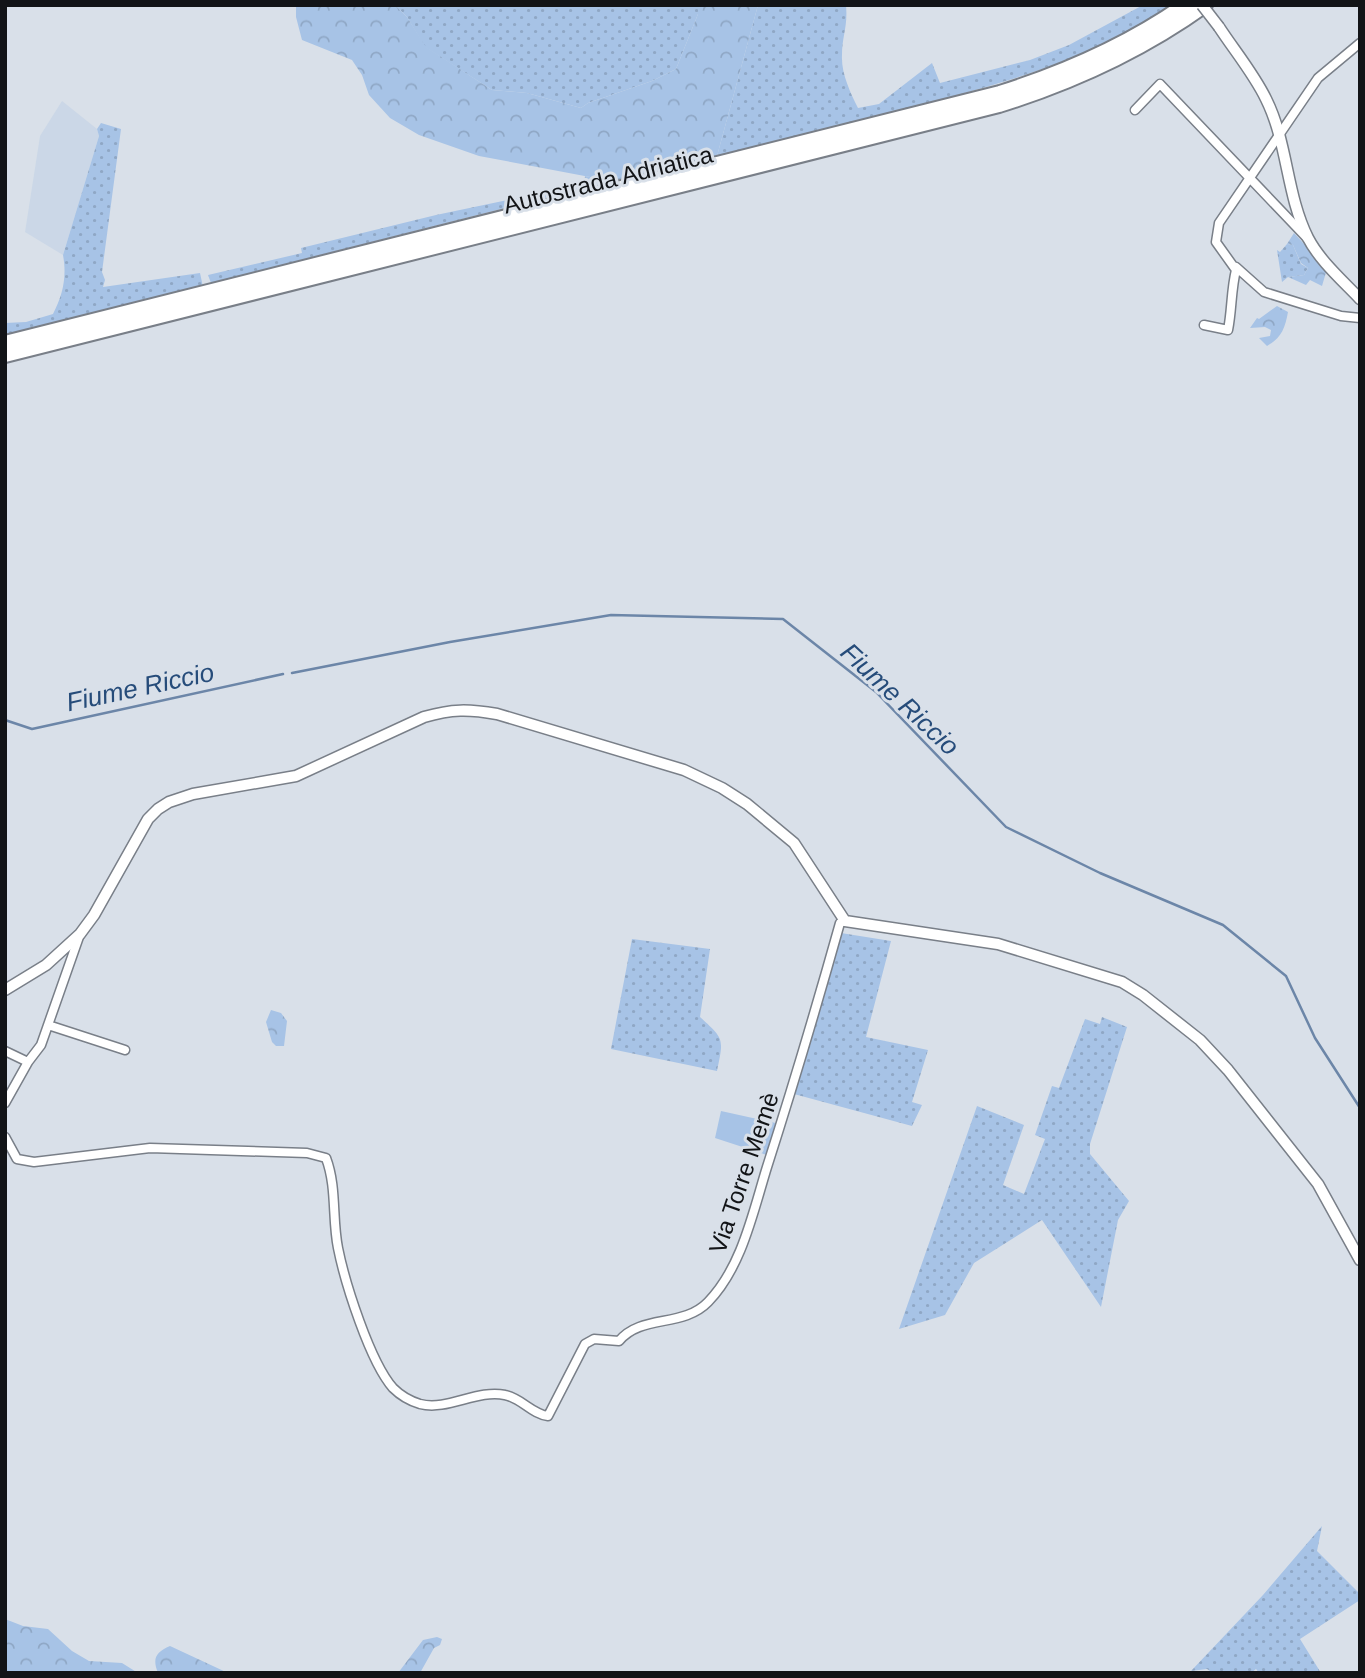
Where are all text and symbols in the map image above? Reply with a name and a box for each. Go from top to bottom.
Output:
street label: Autostrada Adriatica [500,140,716,219]
water label: Fiume Riccio [835,637,965,761]
water label: Fiume Riccio [63,657,217,717]
street label: Via Torre Memè [703,1089,784,1257]

